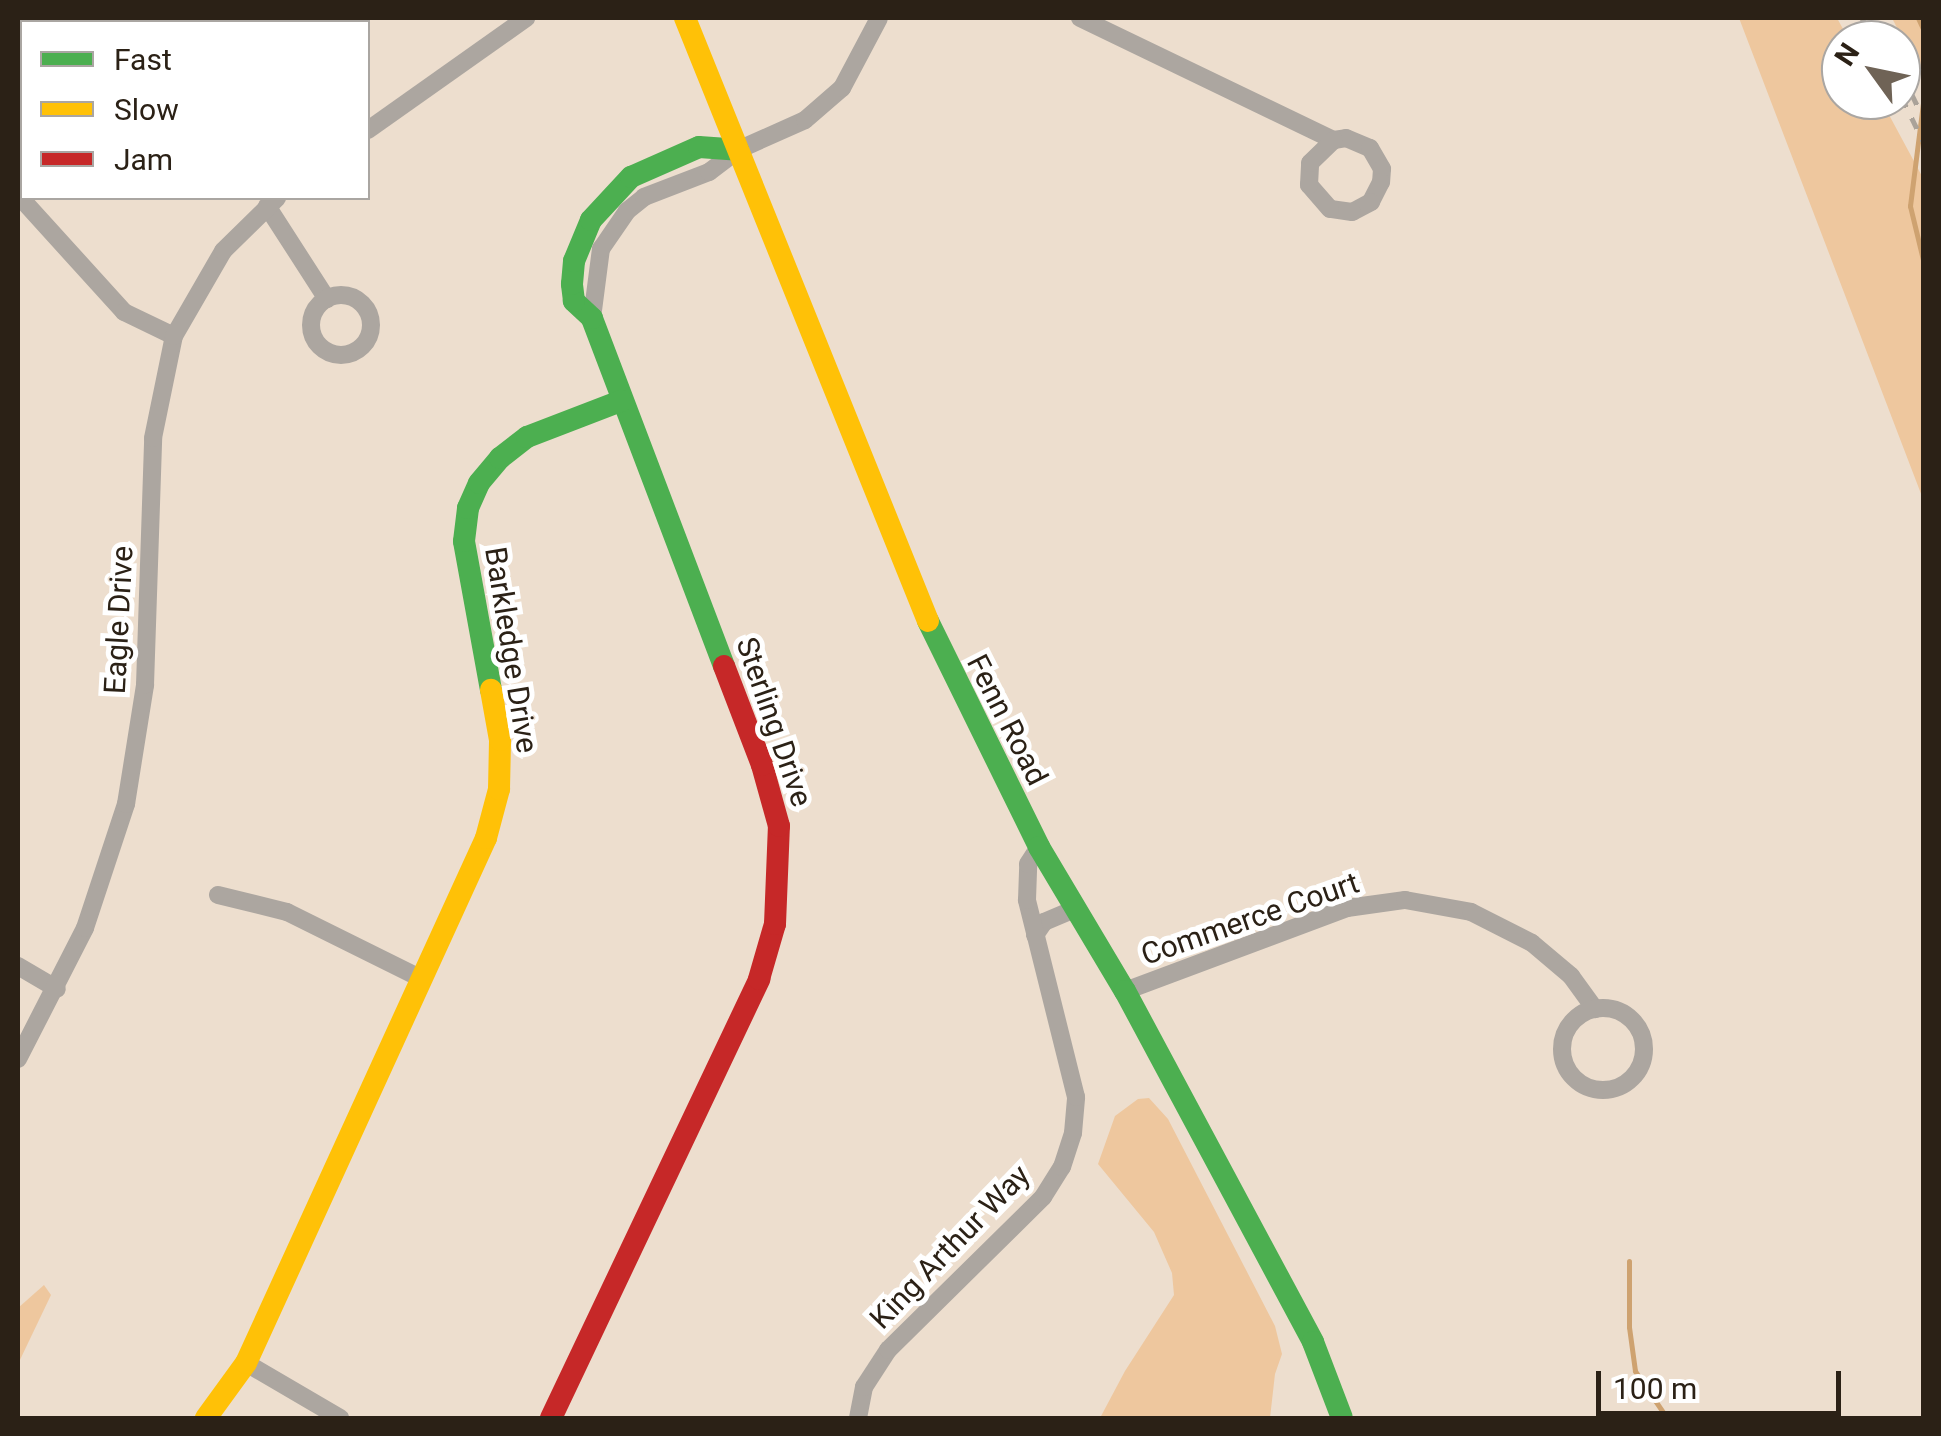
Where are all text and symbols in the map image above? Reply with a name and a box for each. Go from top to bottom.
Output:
legend [20,20,370,200]
north arrow [1821,20,1921,120]
text: N [1828,37,1866,72]
text: Fast [114,42,172,77]
text: Slow [114,92,179,127]
text: Jam [114,142,173,177]
street label: Barkledge Drive [477,544,545,756]
street label: Eagle Drive [97,545,141,695]
street label: Sterling Drive [728,633,820,811]
street label: Fenn Road [959,649,1055,791]
street label: Commerce Court [1136,865,1364,973]
street label: King Arthur Way [863,1157,1037,1337]
scale bar [1601,1351,1846,1413]
text: 100 m [1613,1371,1697,1406]

